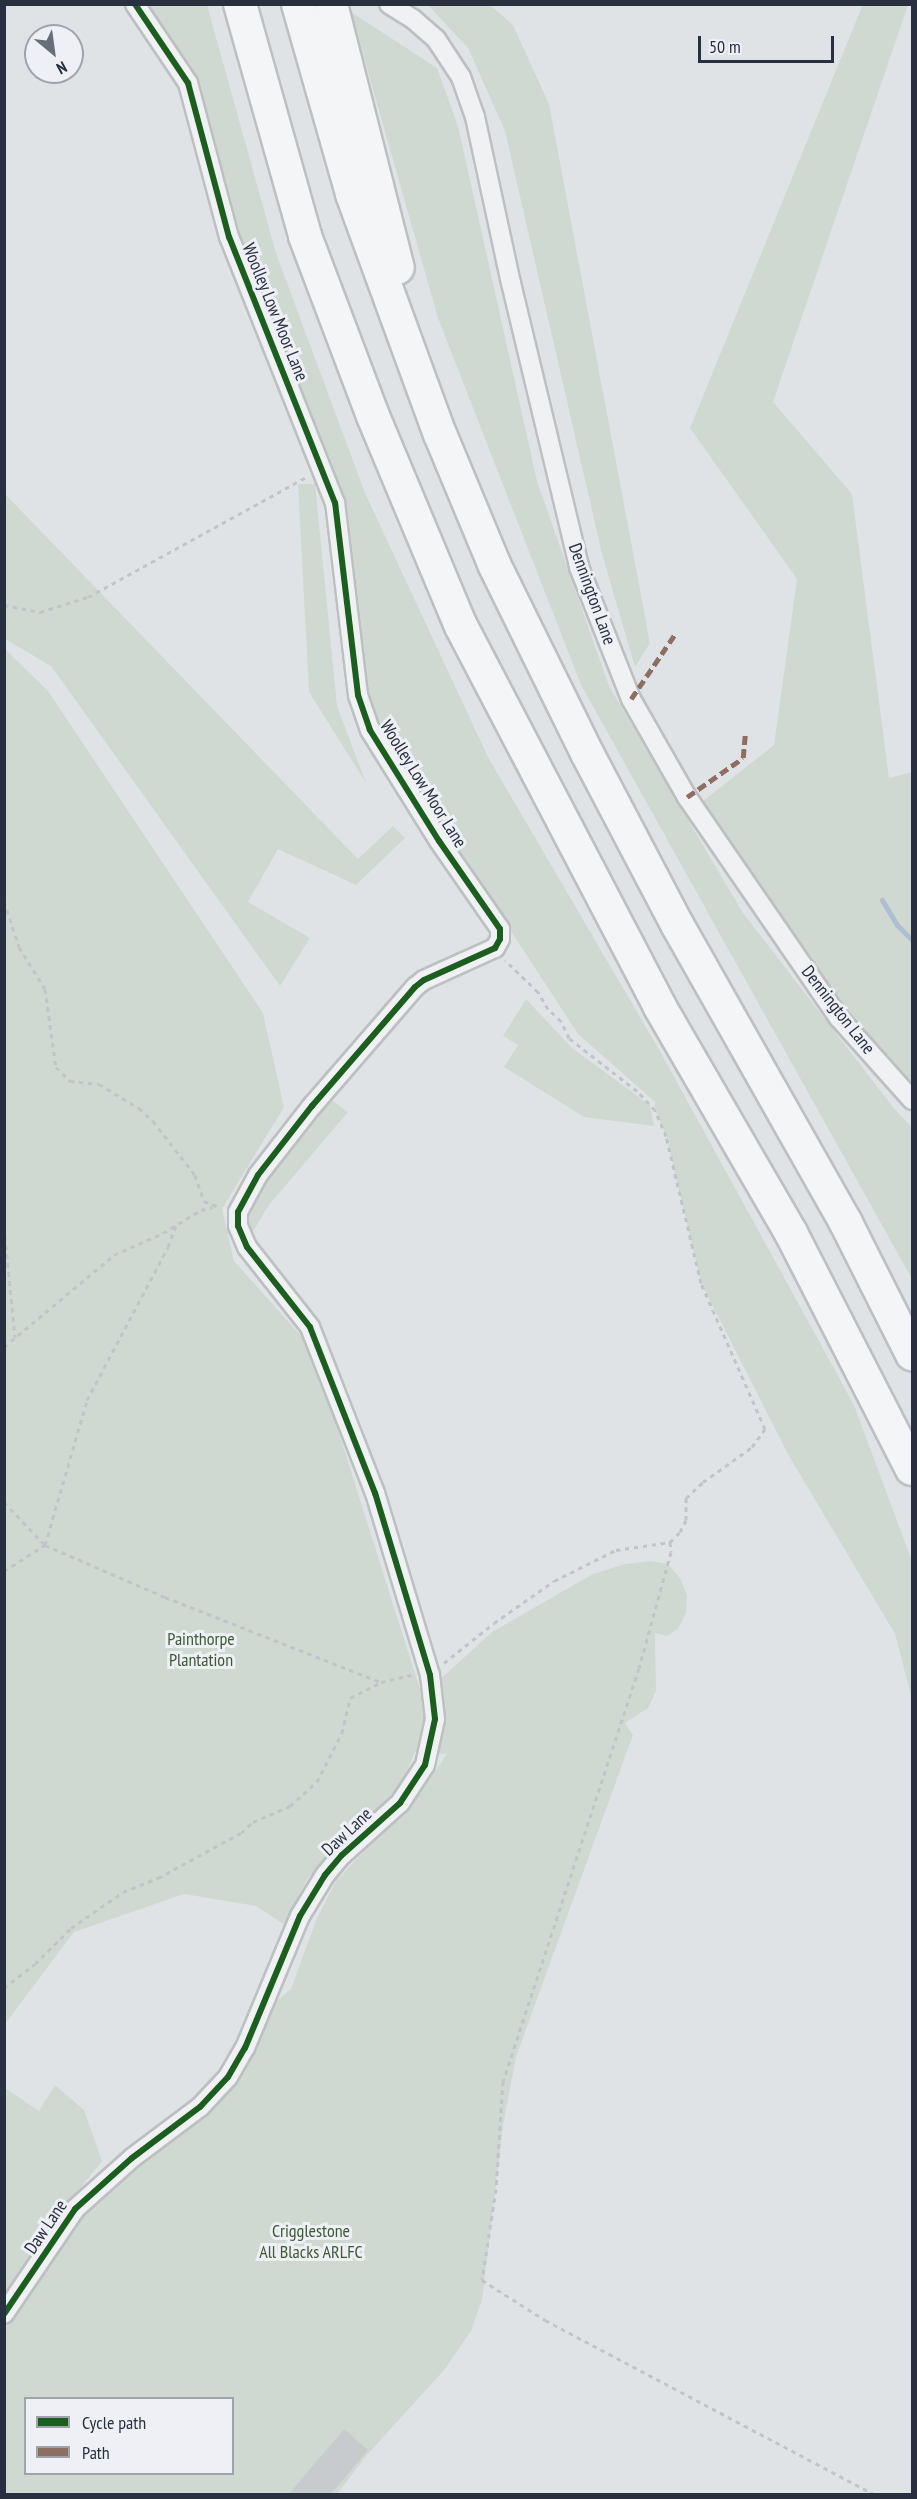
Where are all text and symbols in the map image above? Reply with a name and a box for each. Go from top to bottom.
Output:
north arrow [24,24,84,84]
scale bar [701,24,838,62]
text: 50 m [709,35,741,58]
text: N [53,57,70,79]
street label: Woolley Low Moor Lane [237,240,313,384]
street label: Dennington Lane [564,540,620,648]
street label: Woolley Low Moor Lane [375,716,471,852]
street label: Dennington Lane [797,961,879,1059]
park label: Painthorpe Plantation [167,1629,235,1672]
street label: Daw Lane [317,1803,377,1861]
street label: Daw Lane [20,2196,72,2258]
park label: Crigglestone All Blacks ARLFC [259,2221,363,2264]
legend [24,2397,234,2475]
text: Cycle path [82,2411,146,2434]
text: Path [82,2441,110,2464]

